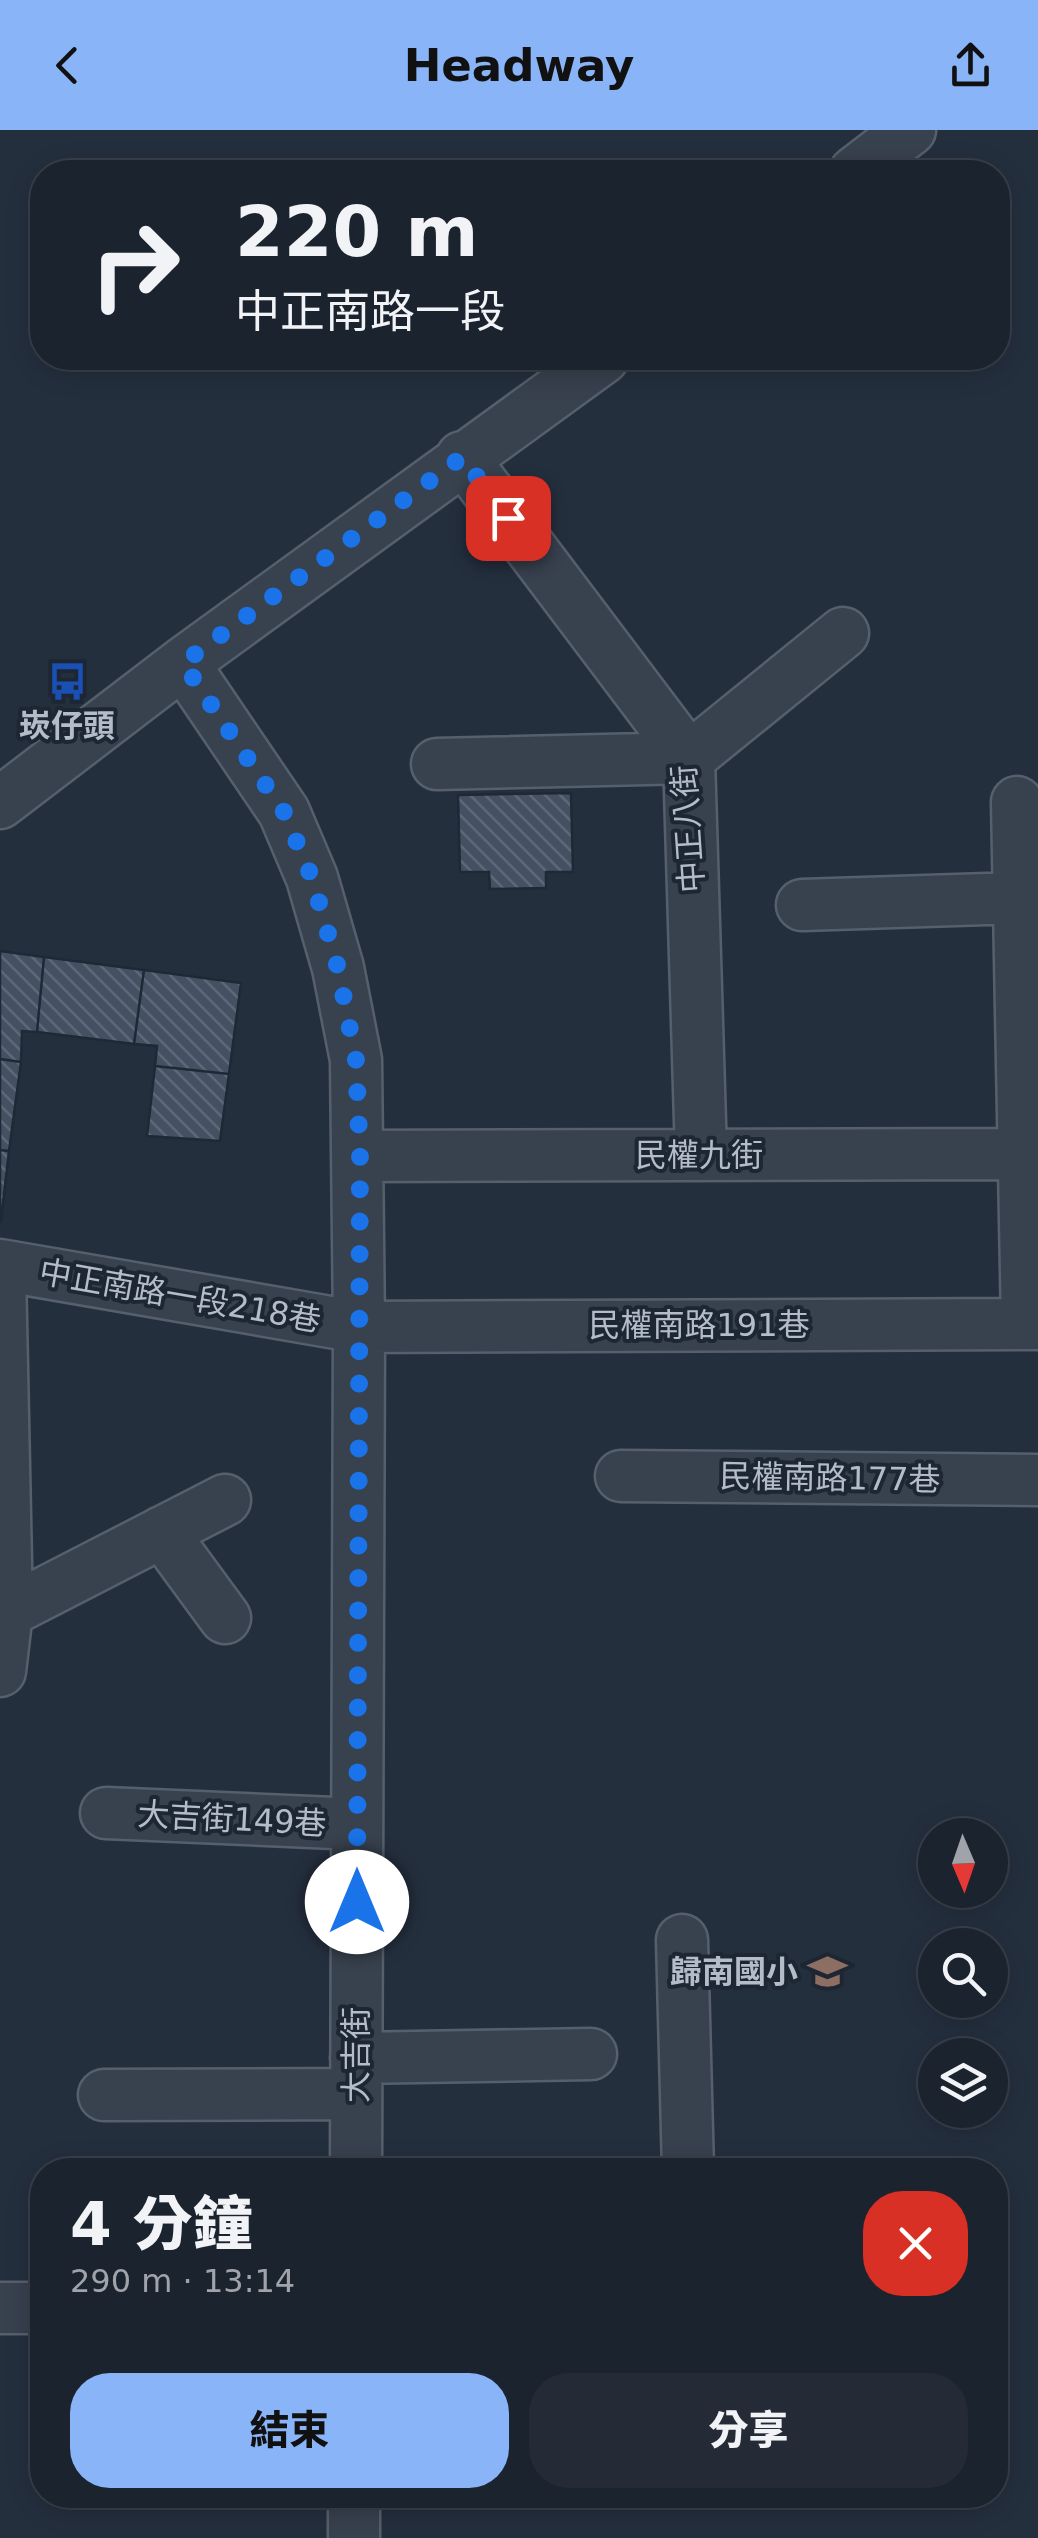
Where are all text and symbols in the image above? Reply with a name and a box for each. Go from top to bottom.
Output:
icon: back [40,38,95,93]
icon: share [943,38,998,93]
text: Headway [404,39,634,92]
text: 220 m [235,191,478,273]
icon: right [70,200,200,330]
text: 中正南路一段 [235,285,505,338]
pin [466,476,551,561]
icon: arrive [481,491,536,546]
bus stop icon: 崁仔頭 [46,660,88,702]
place label: 崁仔頭 [19,707,115,745]
street label: 中正八街 [665,764,711,894]
street label: 民權九街 [635,1136,763,1174]
street label: 中正南路一段218巷 [36,1253,324,1339]
street label: 民權南路191巷 [588,1306,810,1344]
street label: 民權南路177巷 [719,1457,941,1499]
street label: 大吉街149巷 [137,1795,327,1843]
north arrow [918,1818,1008,1908]
map controls [918,1818,1008,2128]
position arrow [305,1850,409,1954]
button: search [918,1928,1008,2018]
school or university icon: 歸南國小 [807,1951,849,1993]
place label: 歸南國小 [670,1953,798,1991]
street label: 大吉街 [337,2007,375,2103]
button: layers [918,2038,1008,2128]
text: 4 分鐘 [70,2189,253,2259]
button: close [863,2191,968,2296]
text: 290 m · 13:14 [70,2262,295,2300]
button: 結束 [70,2373,509,2488]
button: 分享 [529,2373,968,2488]

